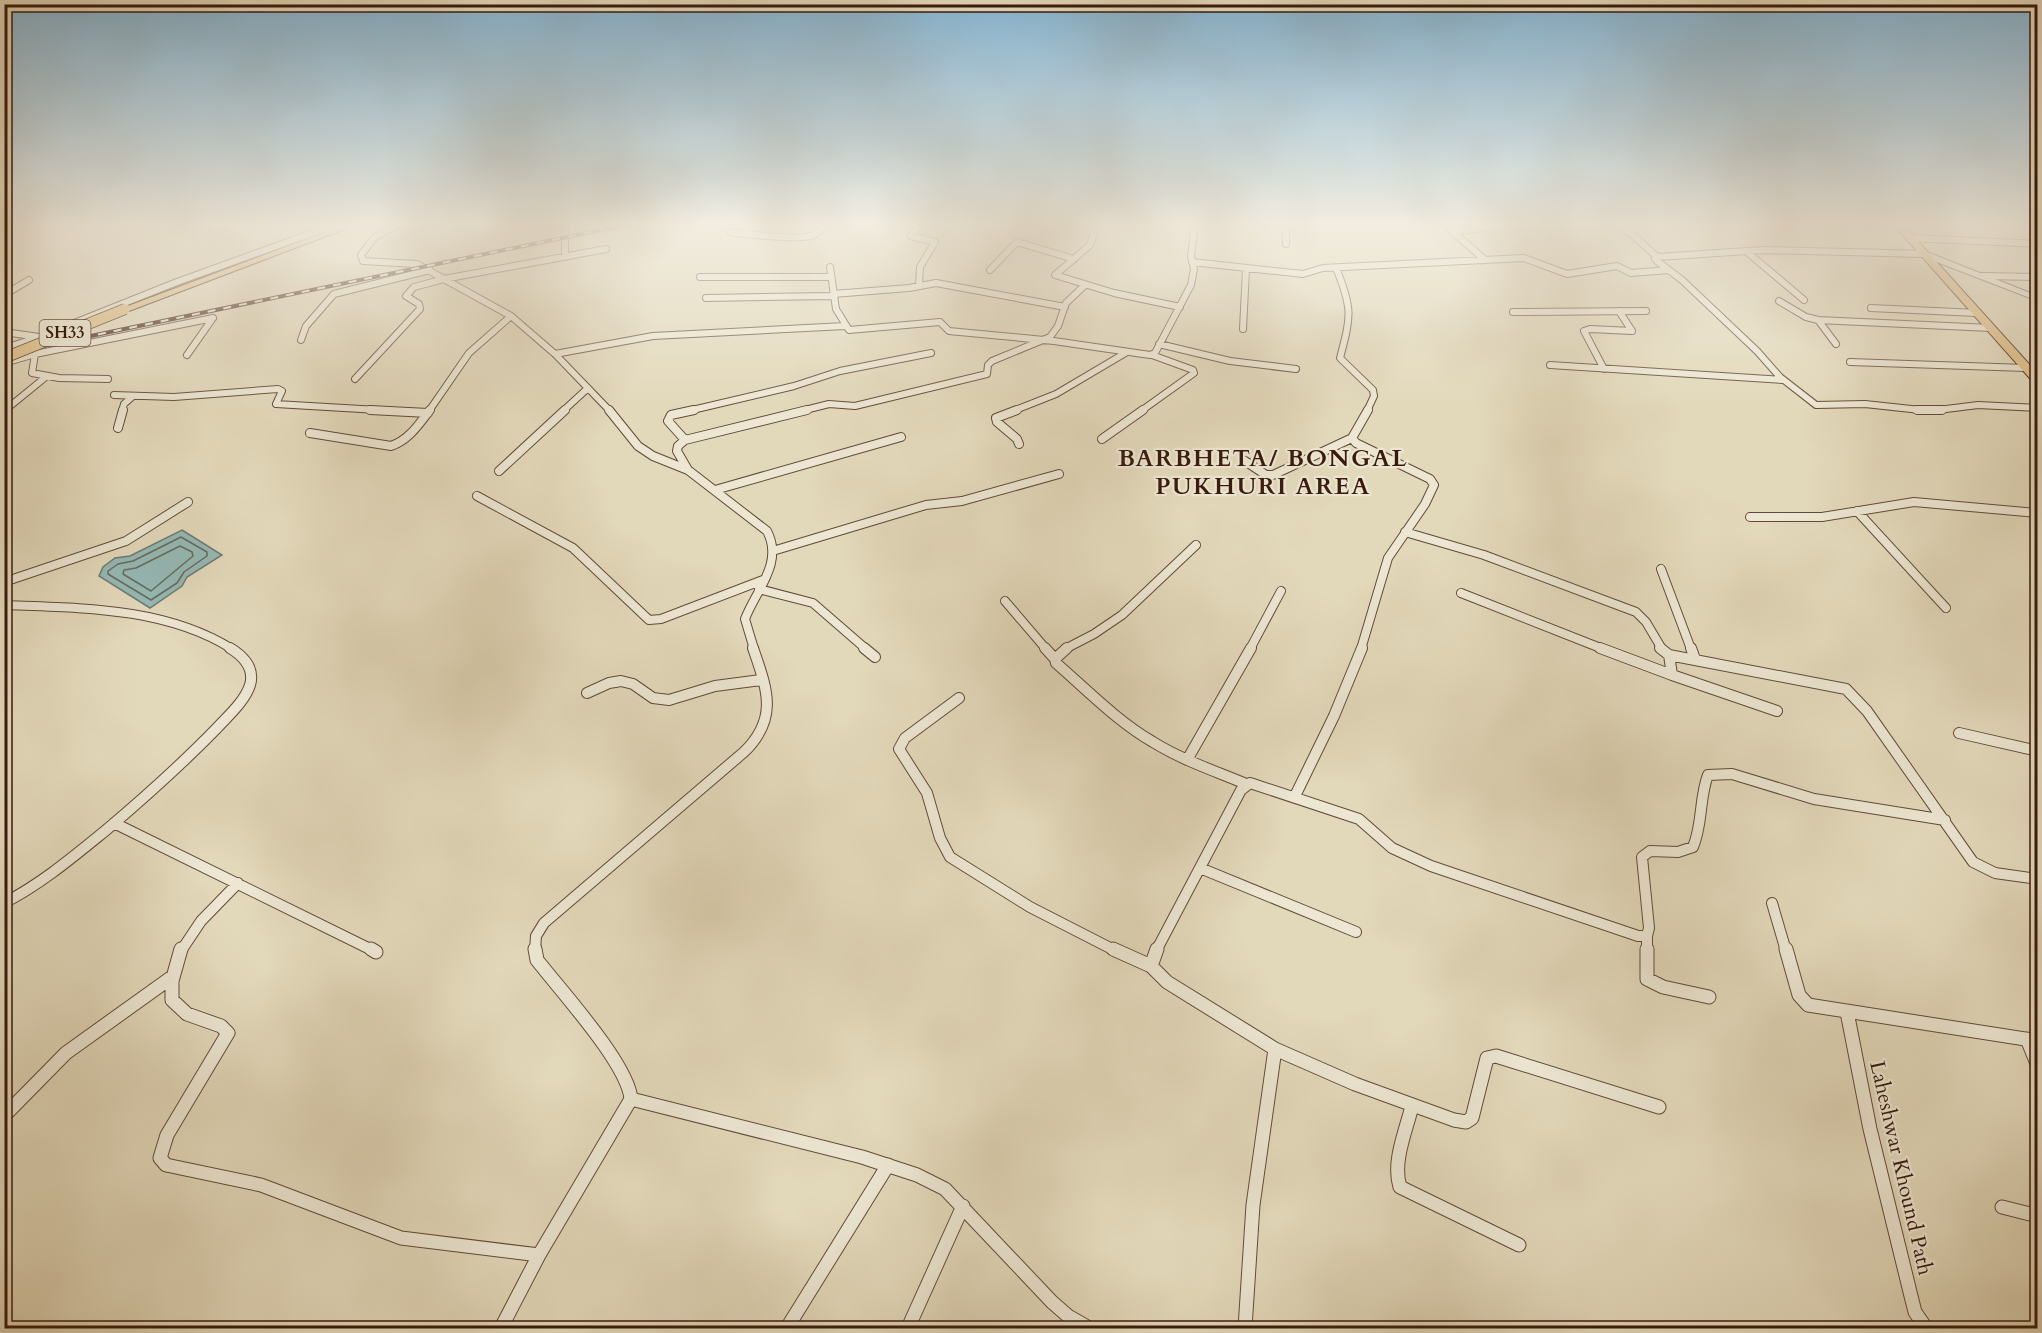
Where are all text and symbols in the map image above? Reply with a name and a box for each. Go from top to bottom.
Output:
road number: SH33 [40,320,90,346]
district label: BARBHETA/ BONGAL PUKHURI AREA [1118,442,1408,503]
street label: Laheshwar Khound Path [1862,1058,1940,1278]

